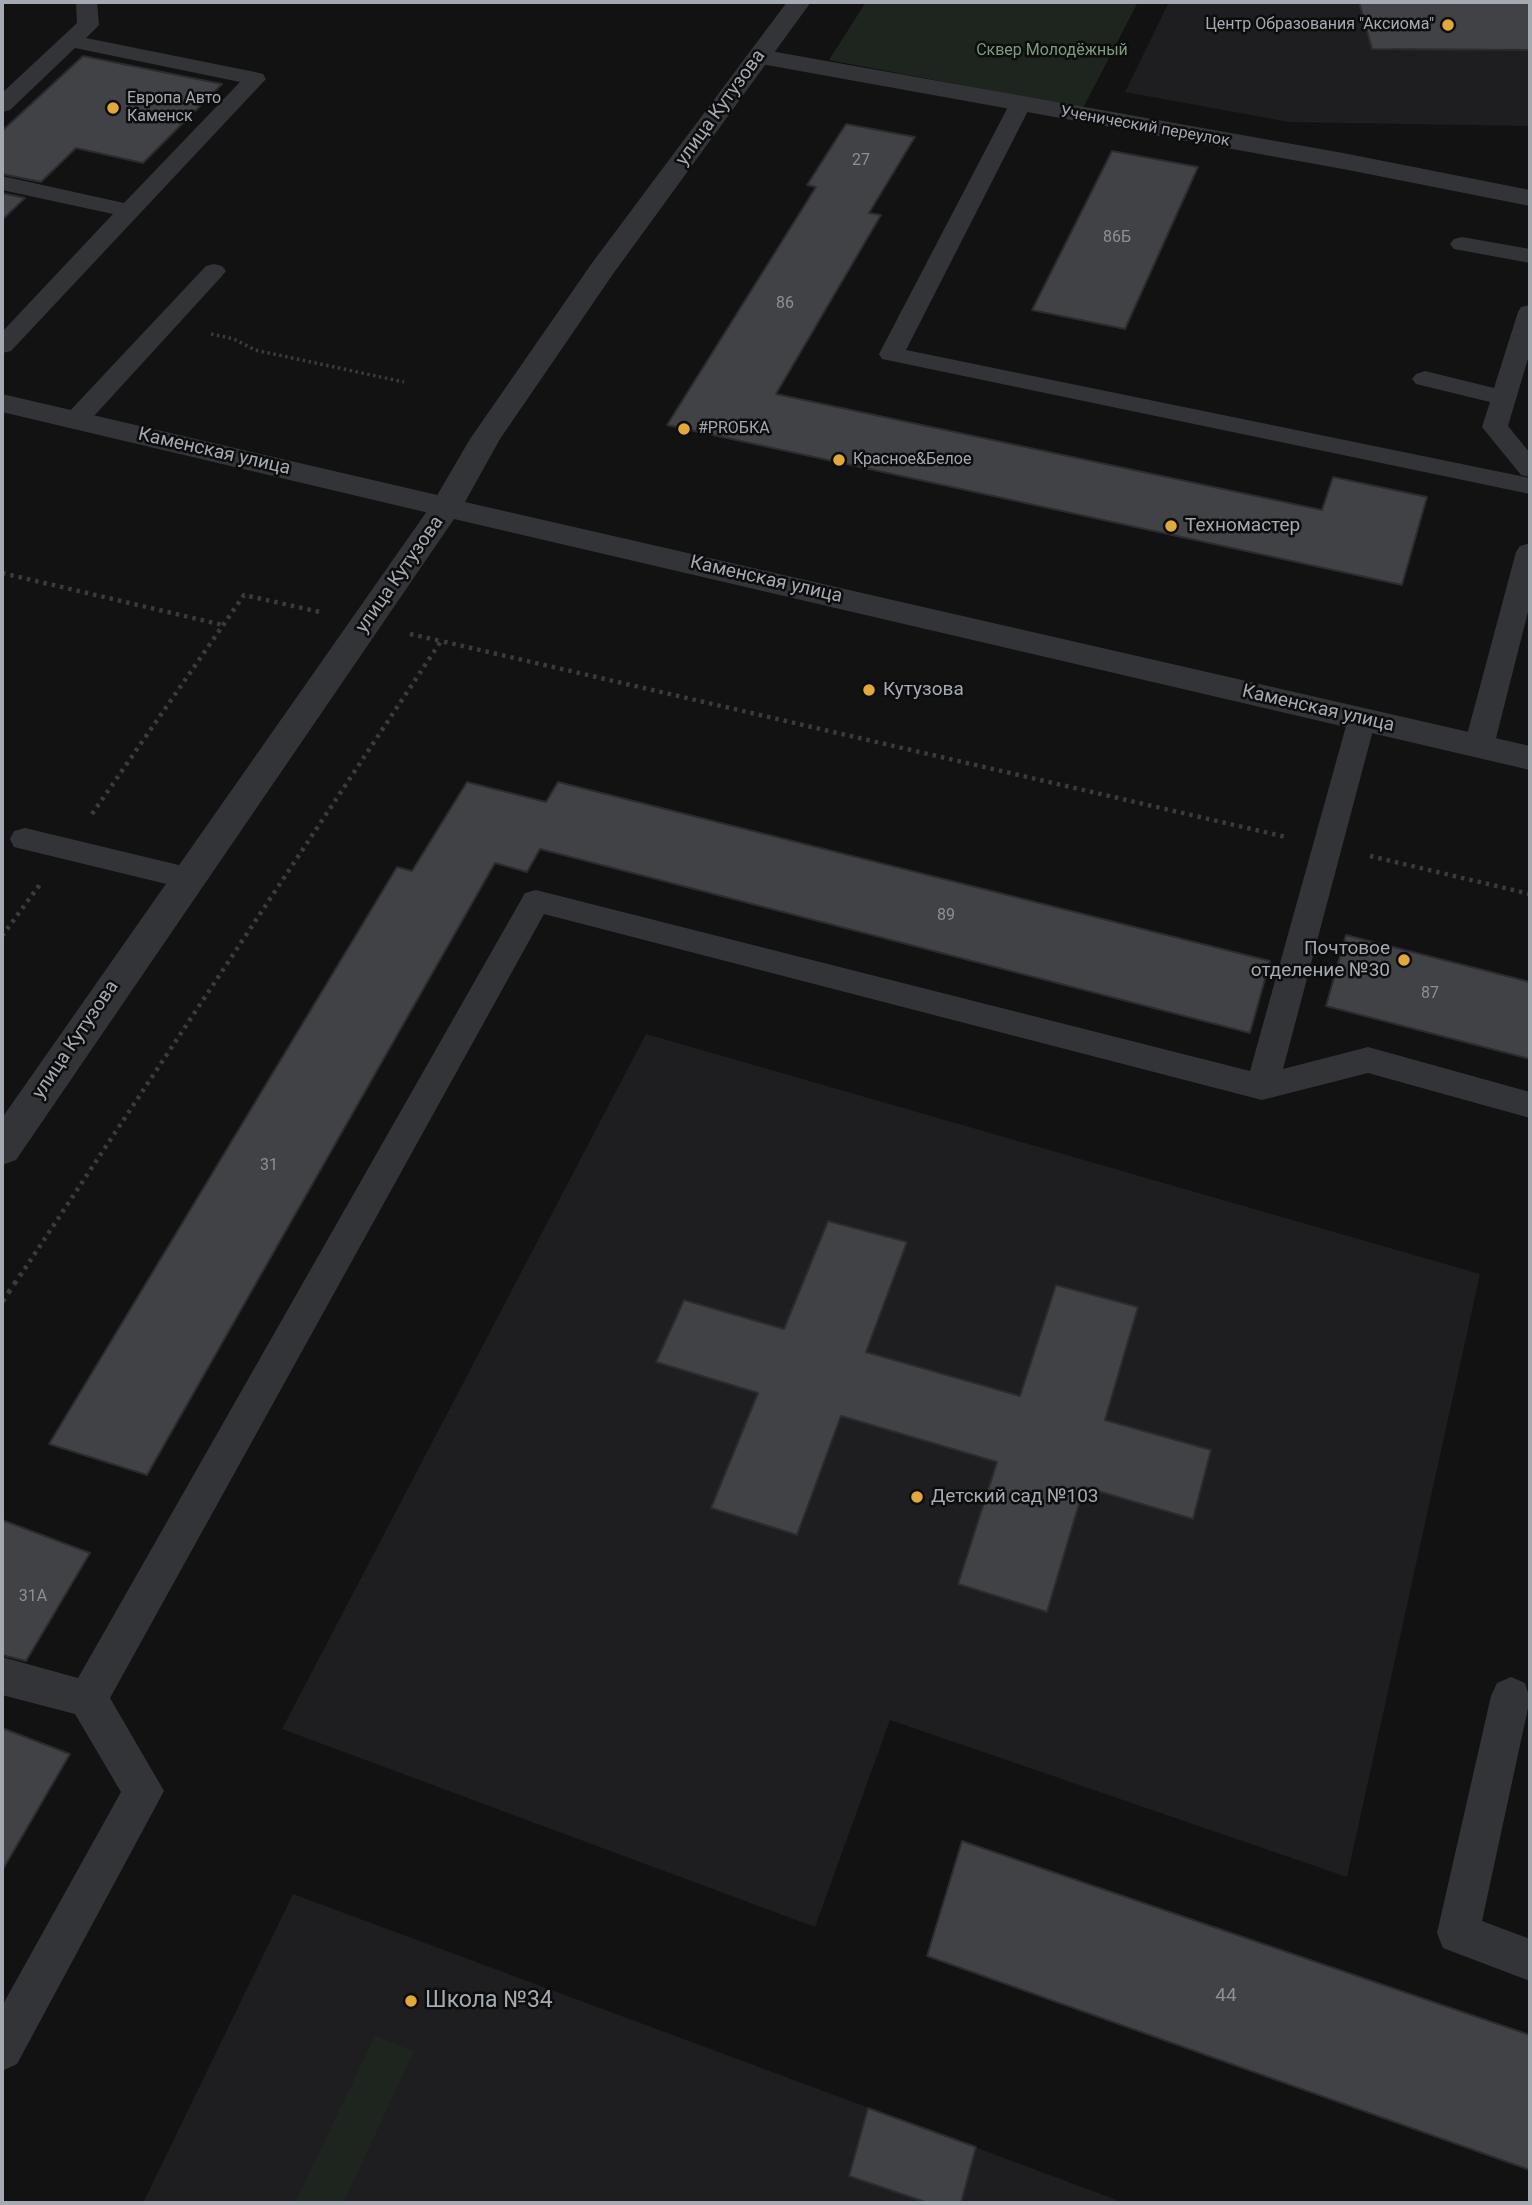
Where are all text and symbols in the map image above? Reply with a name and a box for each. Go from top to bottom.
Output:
place label: Центр Образования "Аксиома" [1205,15,1434,35]
marker: Центр Образования "Аксиома" [1440,17,1456,33]
park label: Сквер Молодёжный [976,41,1128,61]
street label: улица Кутузова [671,46,771,170]
place label: Европа Авто Каменск [127,89,221,127]
marker: Европа Авто Каменск [105,100,121,116]
street label: Ученический переулок [1059,103,1231,151]
house number: 27 [852,151,870,171]
house number: 86Б [1103,228,1131,248]
house number: 86 [776,294,794,314]
place label: #PROБКА [698,419,770,439]
marker: #PROБКА [676,421,692,437]
street label: Каменская улица [136,423,292,481]
place label: Красное&Белое [853,450,971,470]
marker: Красное&Белое [831,452,847,468]
street label: улица Кутузова [351,512,449,638]
place label: Техномастер [1185,515,1300,537]
marker: Техномастер [1163,518,1179,534]
street label: Каменская улица [688,551,844,609]
place label: Кутузова [883,679,964,701]
street label: Каменская улица [1240,680,1396,738]
marker: Кутузова [861,682,877,698]
house number: 89 [937,906,955,926]
place label: Почтовое отделение №30 [1251,938,1390,982]
marker: Почтовое отделение №30 [1396,952,1412,968]
street label: улица Кутузова [28,977,124,1103]
house number: 87 [1421,984,1439,1004]
house number: 31 [260,1156,278,1176]
place label: Детский сад №103 [931,1486,1099,1508]
marker: Детский сад №103 [909,1489,925,1505]
house number: 31А [19,1587,47,1607]
house number: 44 [1215,1985,1237,2007]
place label: Школа №34 [425,1987,553,2015]
marker: Школа №34 [403,1993,419,2009]

